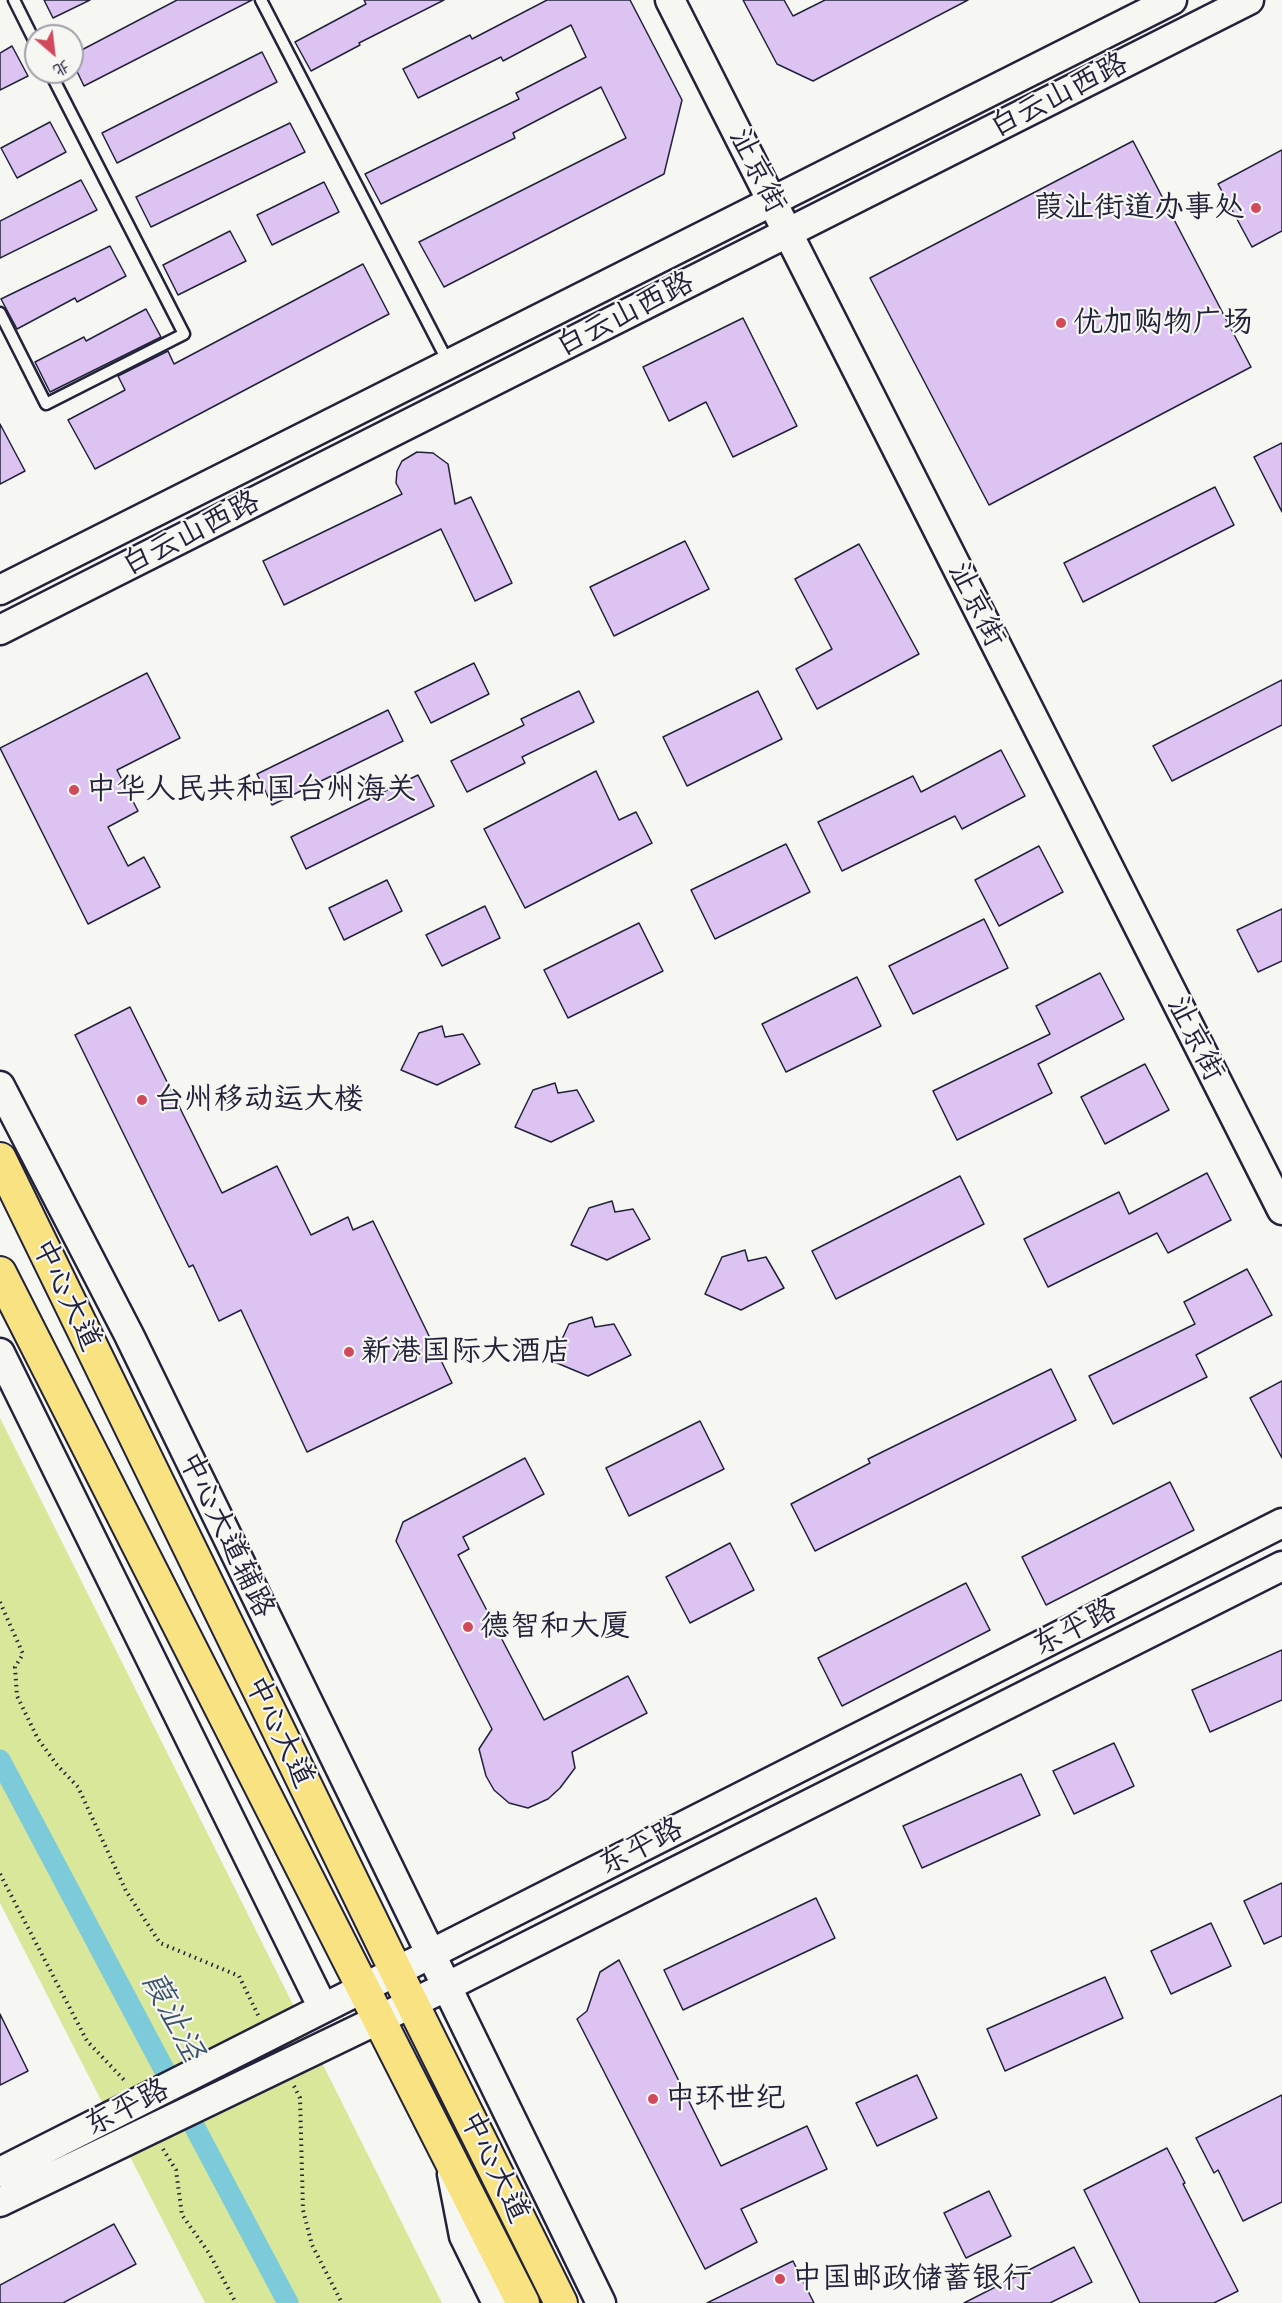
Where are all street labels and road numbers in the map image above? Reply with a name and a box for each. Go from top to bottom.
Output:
street label: 白云山西路 [984,46,1134,146]
street label: 沚京街 [721,123,793,219]
street label: 白云山西路 [550,265,700,365]
street label: 白云山西路 [116,484,266,584]
street label: 沚京街 [940,557,1012,653]
street label: 沚京街 [1159,991,1231,1087]
street label: 中心大道 [24,1233,108,1357]
street label: 中心大道辅路 [170,1446,282,1624]
street label: 东平路 [1027,1592,1123,1664]
street label: 中心大道 [237,1670,321,1794]
street label: 东平路 [593,1811,689,1883]
street label: 东平路 [79,2072,175,2144]
street label: 中心大道 [452,2105,536,2229]

